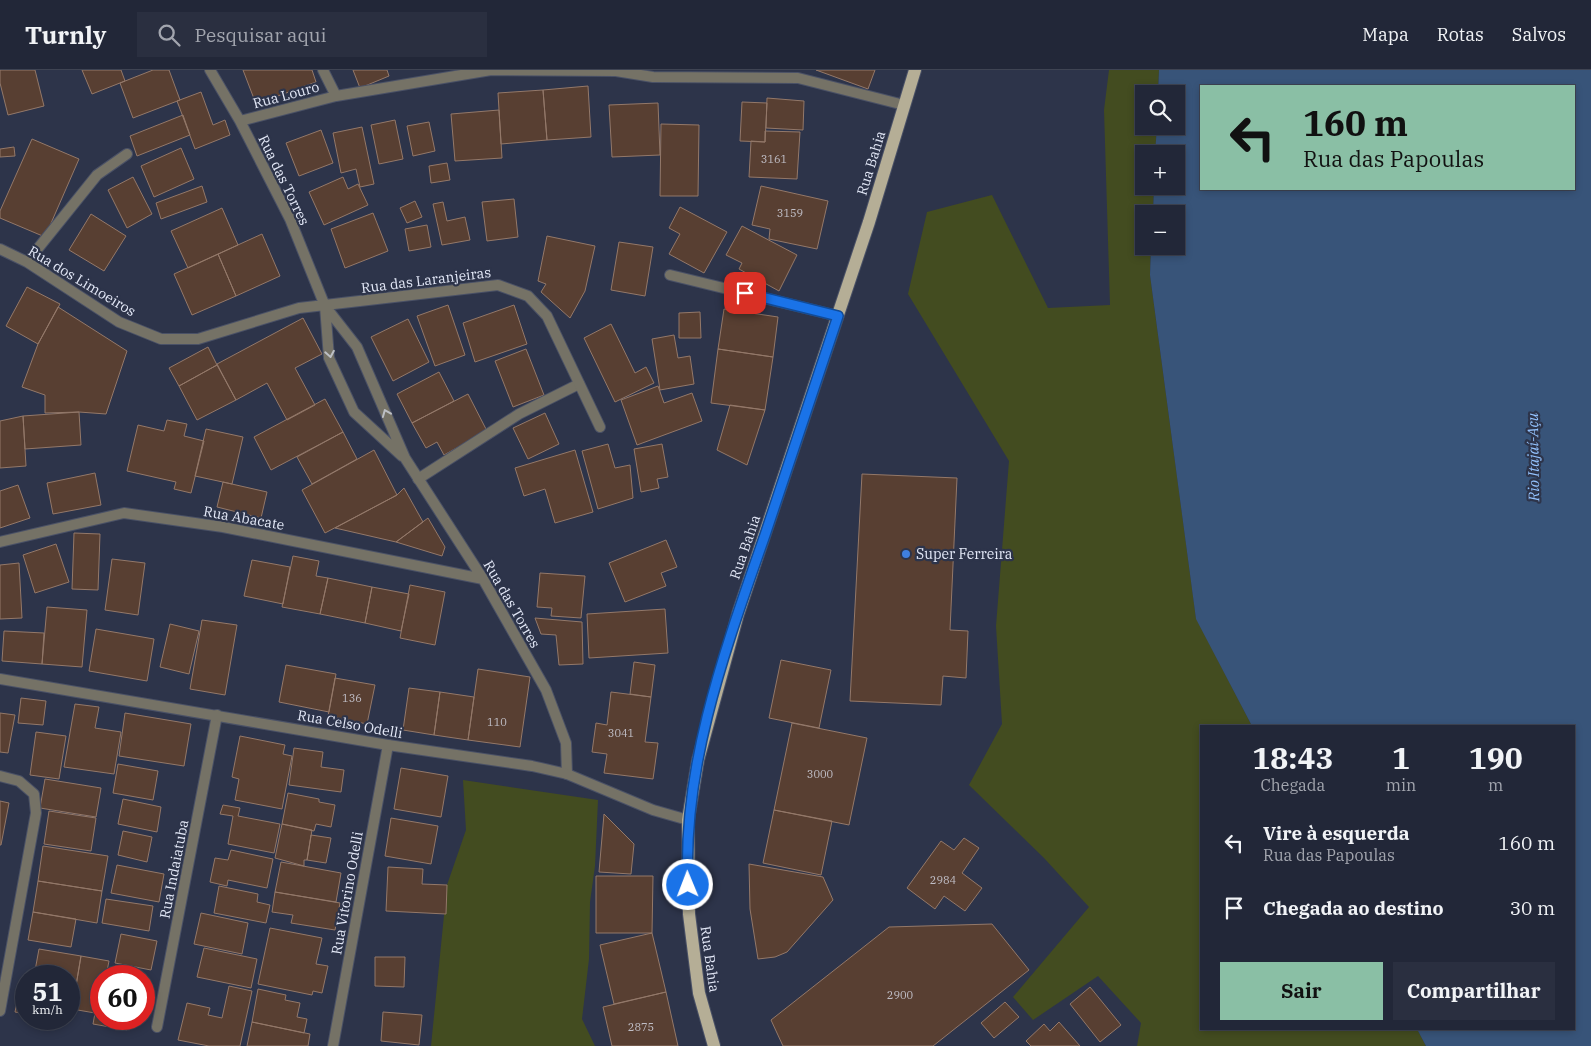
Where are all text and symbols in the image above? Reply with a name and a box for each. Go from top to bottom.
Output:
search box [137,12,487,57]
text: Turnly [25,19,107,51]
icon: search [155,21,183,49]
text: Pesquisar aqui [195,23,327,47]
text: Mapa [1362,23,1409,46]
text: Rotas [1437,23,1484,46]
text: Salvos [1512,23,1566,46]
street label: Rua Louro [251,77,321,112]
map controls [1135,85,1185,255]
button: search [1135,85,1185,135]
text: 160 m [1303,100,1408,146]
icon: left [1220,105,1285,170]
street label: Rua Bahia [853,128,889,198]
street label: Rua das Torres [254,132,314,228]
text: Rua das Papoulas [1303,144,1484,173]
button: + [1135,145,1185,195]
house number: 3161 [761,152,787,166]
button: − [1135,205,1185,255]
house number: 3159 [777,206,803,220]
street label: Rua dos Limoeiros [25,242,139,320]
street label: Rua das Laranjeiras [360,263,492,297]
pin [724,272,766,314]
icon: arrive [731,279,759,307]
one-way arrow [324,350,334,359]
one-way arrow [382,409,393,418]
water label: Rio Itajaí-Açu [1523,412,1543,502]
street label: Rua Abacate [202,502,286,534]
street label: Rua Bahia [726,512,764,581]
place label: Super Ferreira [916,545,1013,563]
marker: Super Ferreira [900,548,912,560]
street label: Rua das Torres [480,557,544,651]
house number: 136 [342,691,362,705]
street label: Rua Celso Odelli [296,706,404,742]
house number: 110 [487,715,507,729]
house number: 3041 [608,726,634,740]
text: 18:43 [1252,738,1333,777]
text: 1 [1392,738,1410,777]
text: 190 [1469,738,1523,777]
house number: 3000 [807,767,834,781]
text: Chegada [1260,775,1325,795]
text: min [1386,775,1416,795]
text: m [1488,775,1503,795]
street label: Rua Indaiatuba [156,818,192,920]
text: Vire à esquerda [1263,821,1410,845]
icon: left [1220,829,1248,857]
street label: Rua Vitorino Odelli [327,830,367,956]
text: 160 m [1498,831,1555,855]
text: Rua das Papoulas [1263,845,1395,865]
position arrow [661,858,713,910]
house number: 2984 [930,873,957,887]
icon: arrive [1220,894,1248,922]
text: Chegada ao destino [1263,896,1444,920]
text: 30 m [1510,896,1555,920]
street label: Rua Bahia [696,925,724,994]
button: Sair [1220,962,1383,1020]
button: Compartilhar [1393,962,1555,1020]
speed limit sign: 60 [90,965,155,1030]
text: 51 [32,975,63,1008]
house number: 2900 [887,988,914,1002]
text: km/h [32,1002,63,1017]
house number: 2875 [628,1020,654,1034]

